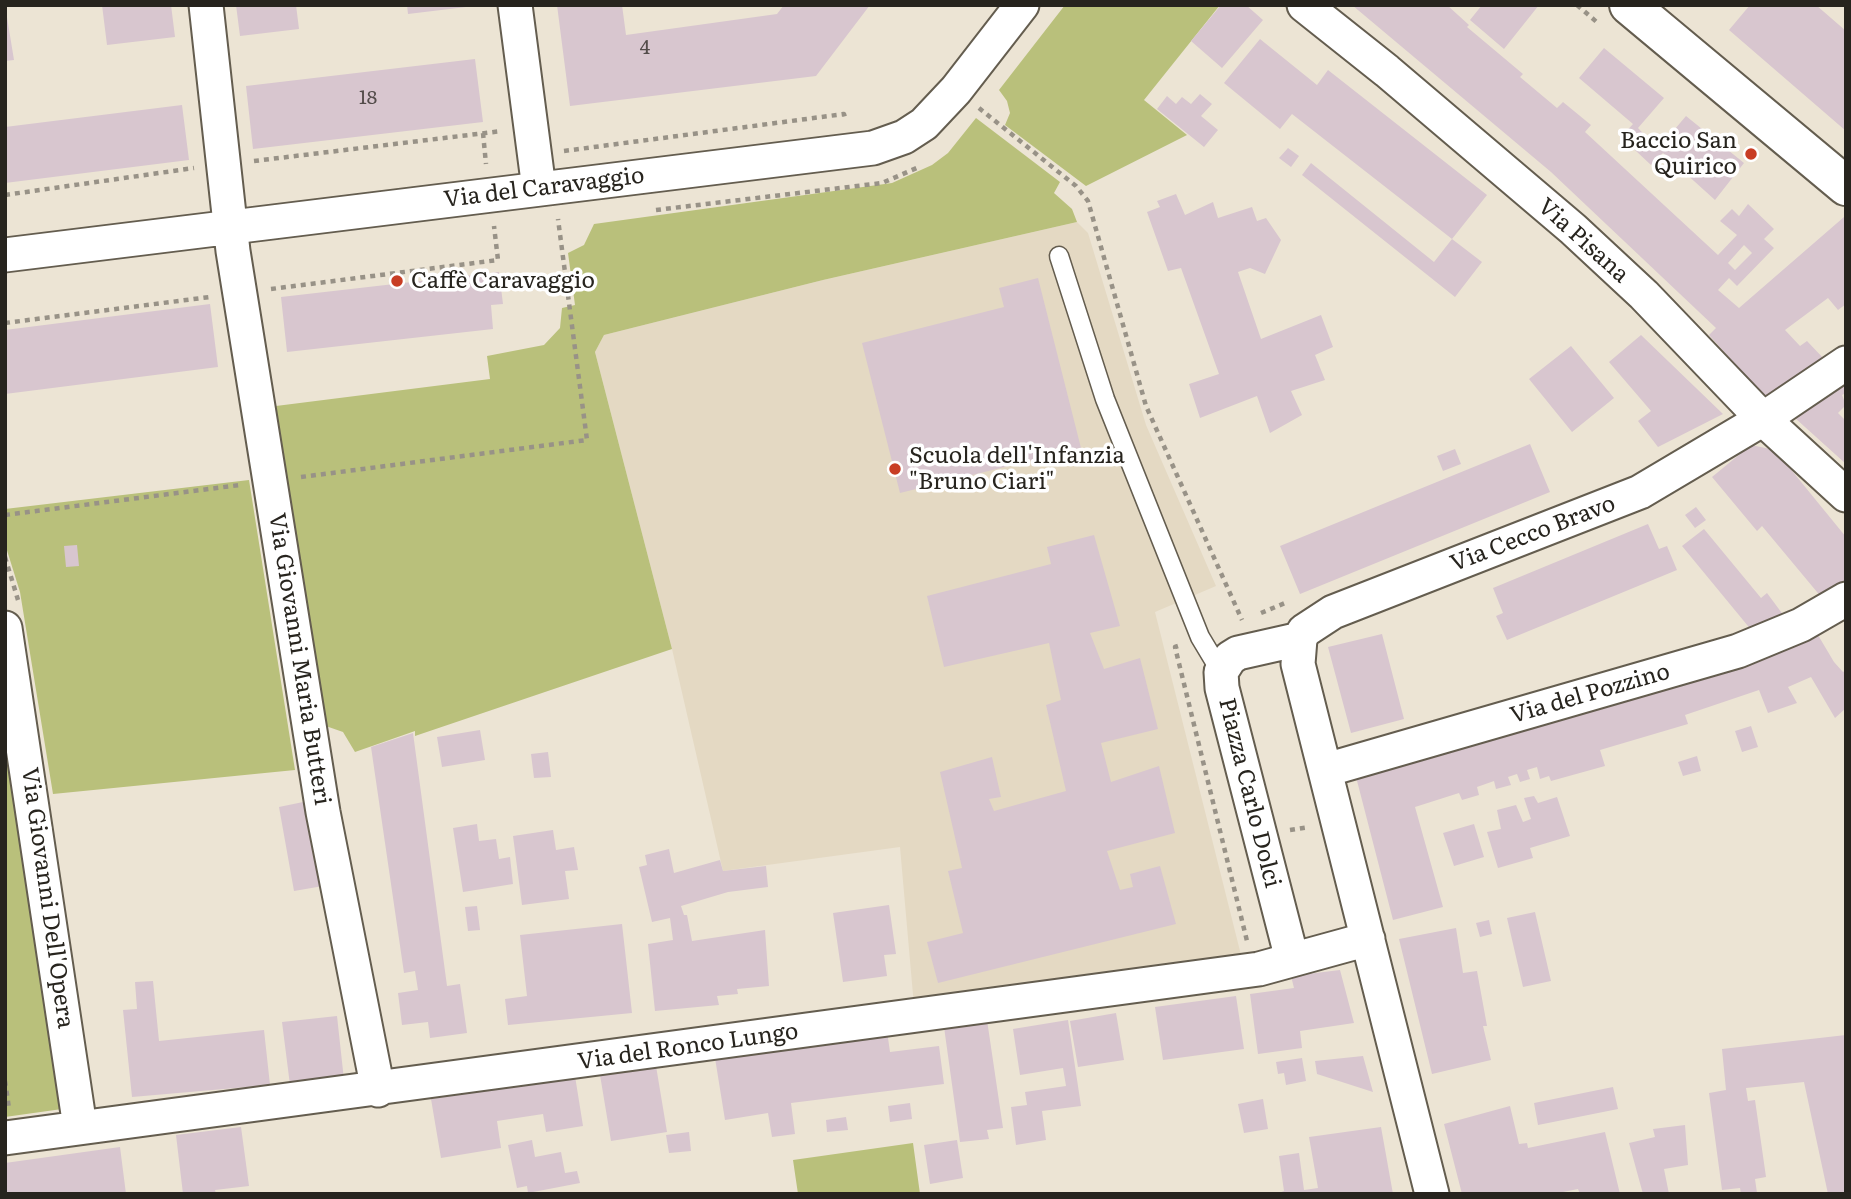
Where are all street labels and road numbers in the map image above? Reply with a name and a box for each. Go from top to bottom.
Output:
street label: Via del Caravaggio [442,162,646,214]
street label: Via Pisana [1532,193,1634,289]
street label: Via Cecco Bravo [1447,490,1619,578]
street label: Via Giovanni Maria Butteri [262,511,336,807]
street label: Via del Pozzino [1507,658,1673,730]
street label: Piazza Carlo Dolci [1212,695,1286,891]
street label: Via Giovanni Dell'Opera [15,766,79,1030]
street label: Via del Ronco Lungo [576,1018,800,1076]

